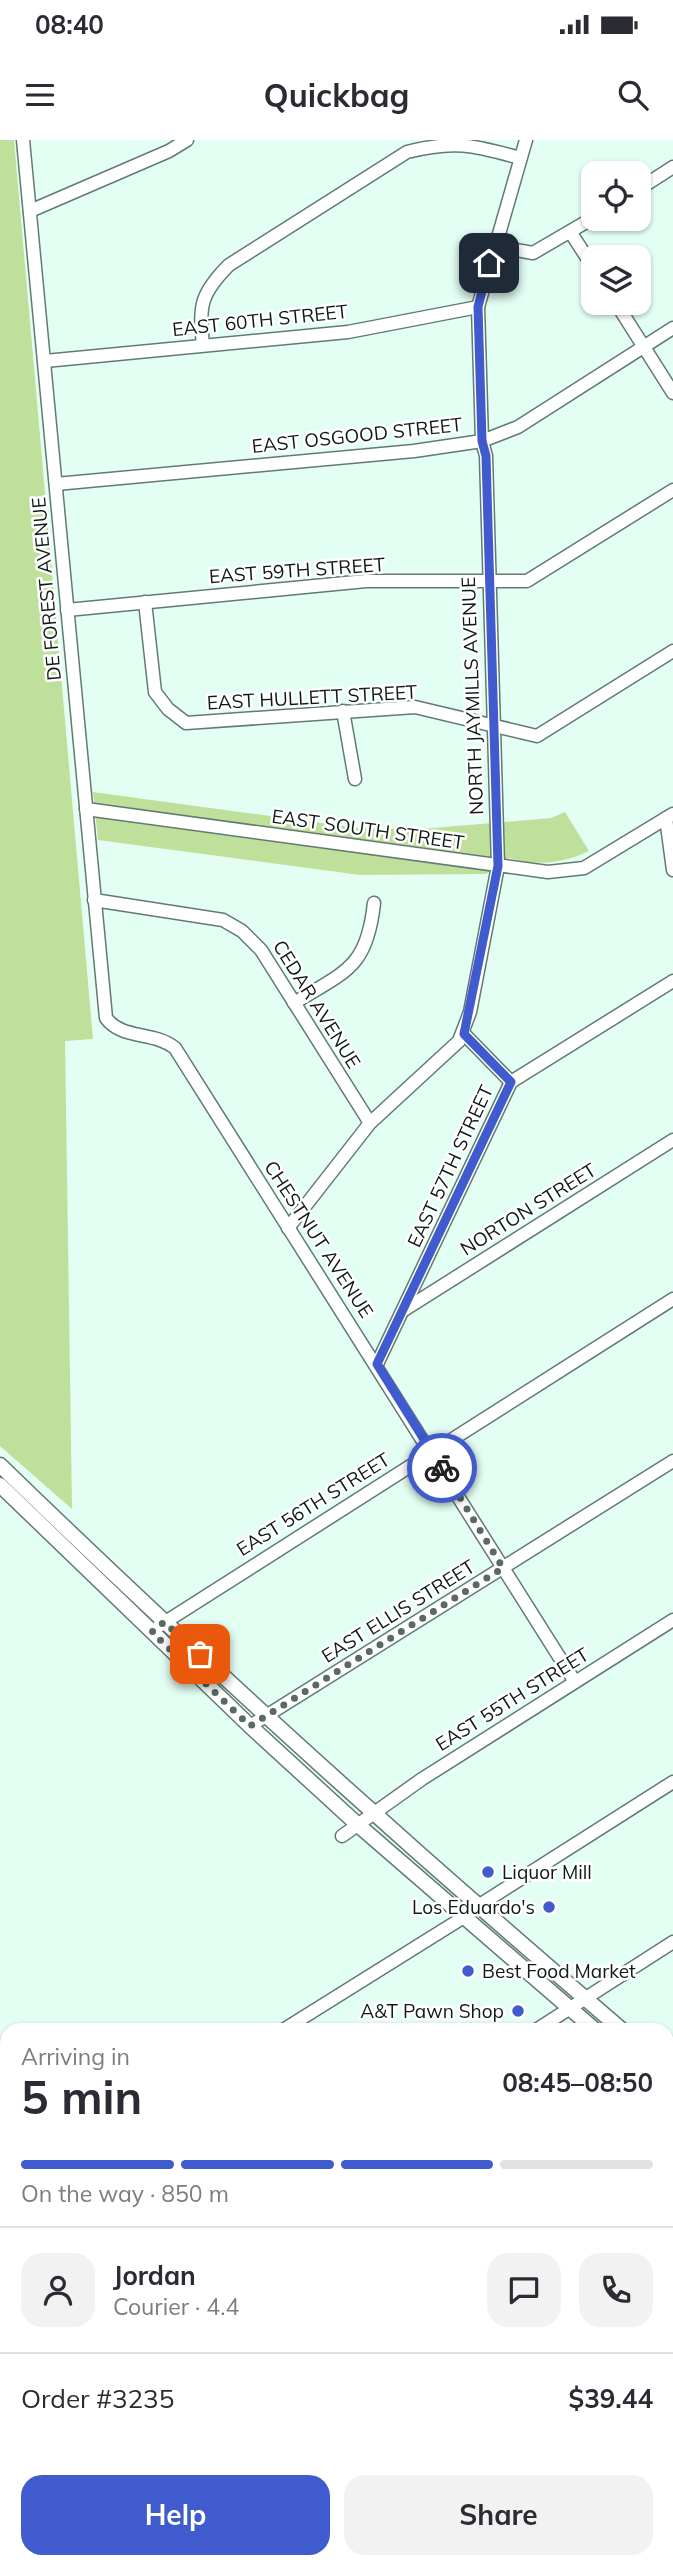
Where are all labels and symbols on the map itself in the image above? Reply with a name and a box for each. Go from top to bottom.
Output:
pin [459,233,519,293]
street label: EAST 60TH STREET [171,299,349,341]
street label: EAST OSGOOD STREET [251,412,464,458]
street label: DE FOREST AVENUE [26,496,66,682]
street label: EAST 59TH STREET [208,552,386,588]
street label: NORTH JAYMILLS AVENUE [456,576,488,816]
street label: EAST HULLETT STREET [206,679,418,714]
street label: EAST SOUTH STREET [270,804,466,854]
street label: CEDAR AVENUE [268,935,366,1073]
street label: EAST 57TH STREET [402,1081,498,1251]
street label: CHESTNUT AVENUE [259,1156,379,1322]
street label: NORTON STREET [456,1157,601,1260]
courier [407,1433,477,1503]
street label: EAST 56TH STREET [232,1447,395,1561]
street label: EAST ELLIS STREET [317,1554,479,1668]
pin [170,1624,230,1684]
street label: EAST 55TH STREET [431,1642,594,1756]
place label: Liquor Mill [502,1860,592,1884]
marker: Liquor Mill [480,1864,496,1880]
place label: Los Eduardo's [412,1895,535,1919]
marker: Los Eduardo's [541,1899,557,1915]
place label: Best Food Market [482,1959,636,1983]
marker: Best Food Market [460,1963,476,1979]
place label: A&T Pawn Shop [360,1999,504,2023]
marker: A&T Pawn Shop [510,2003,526,2019]

